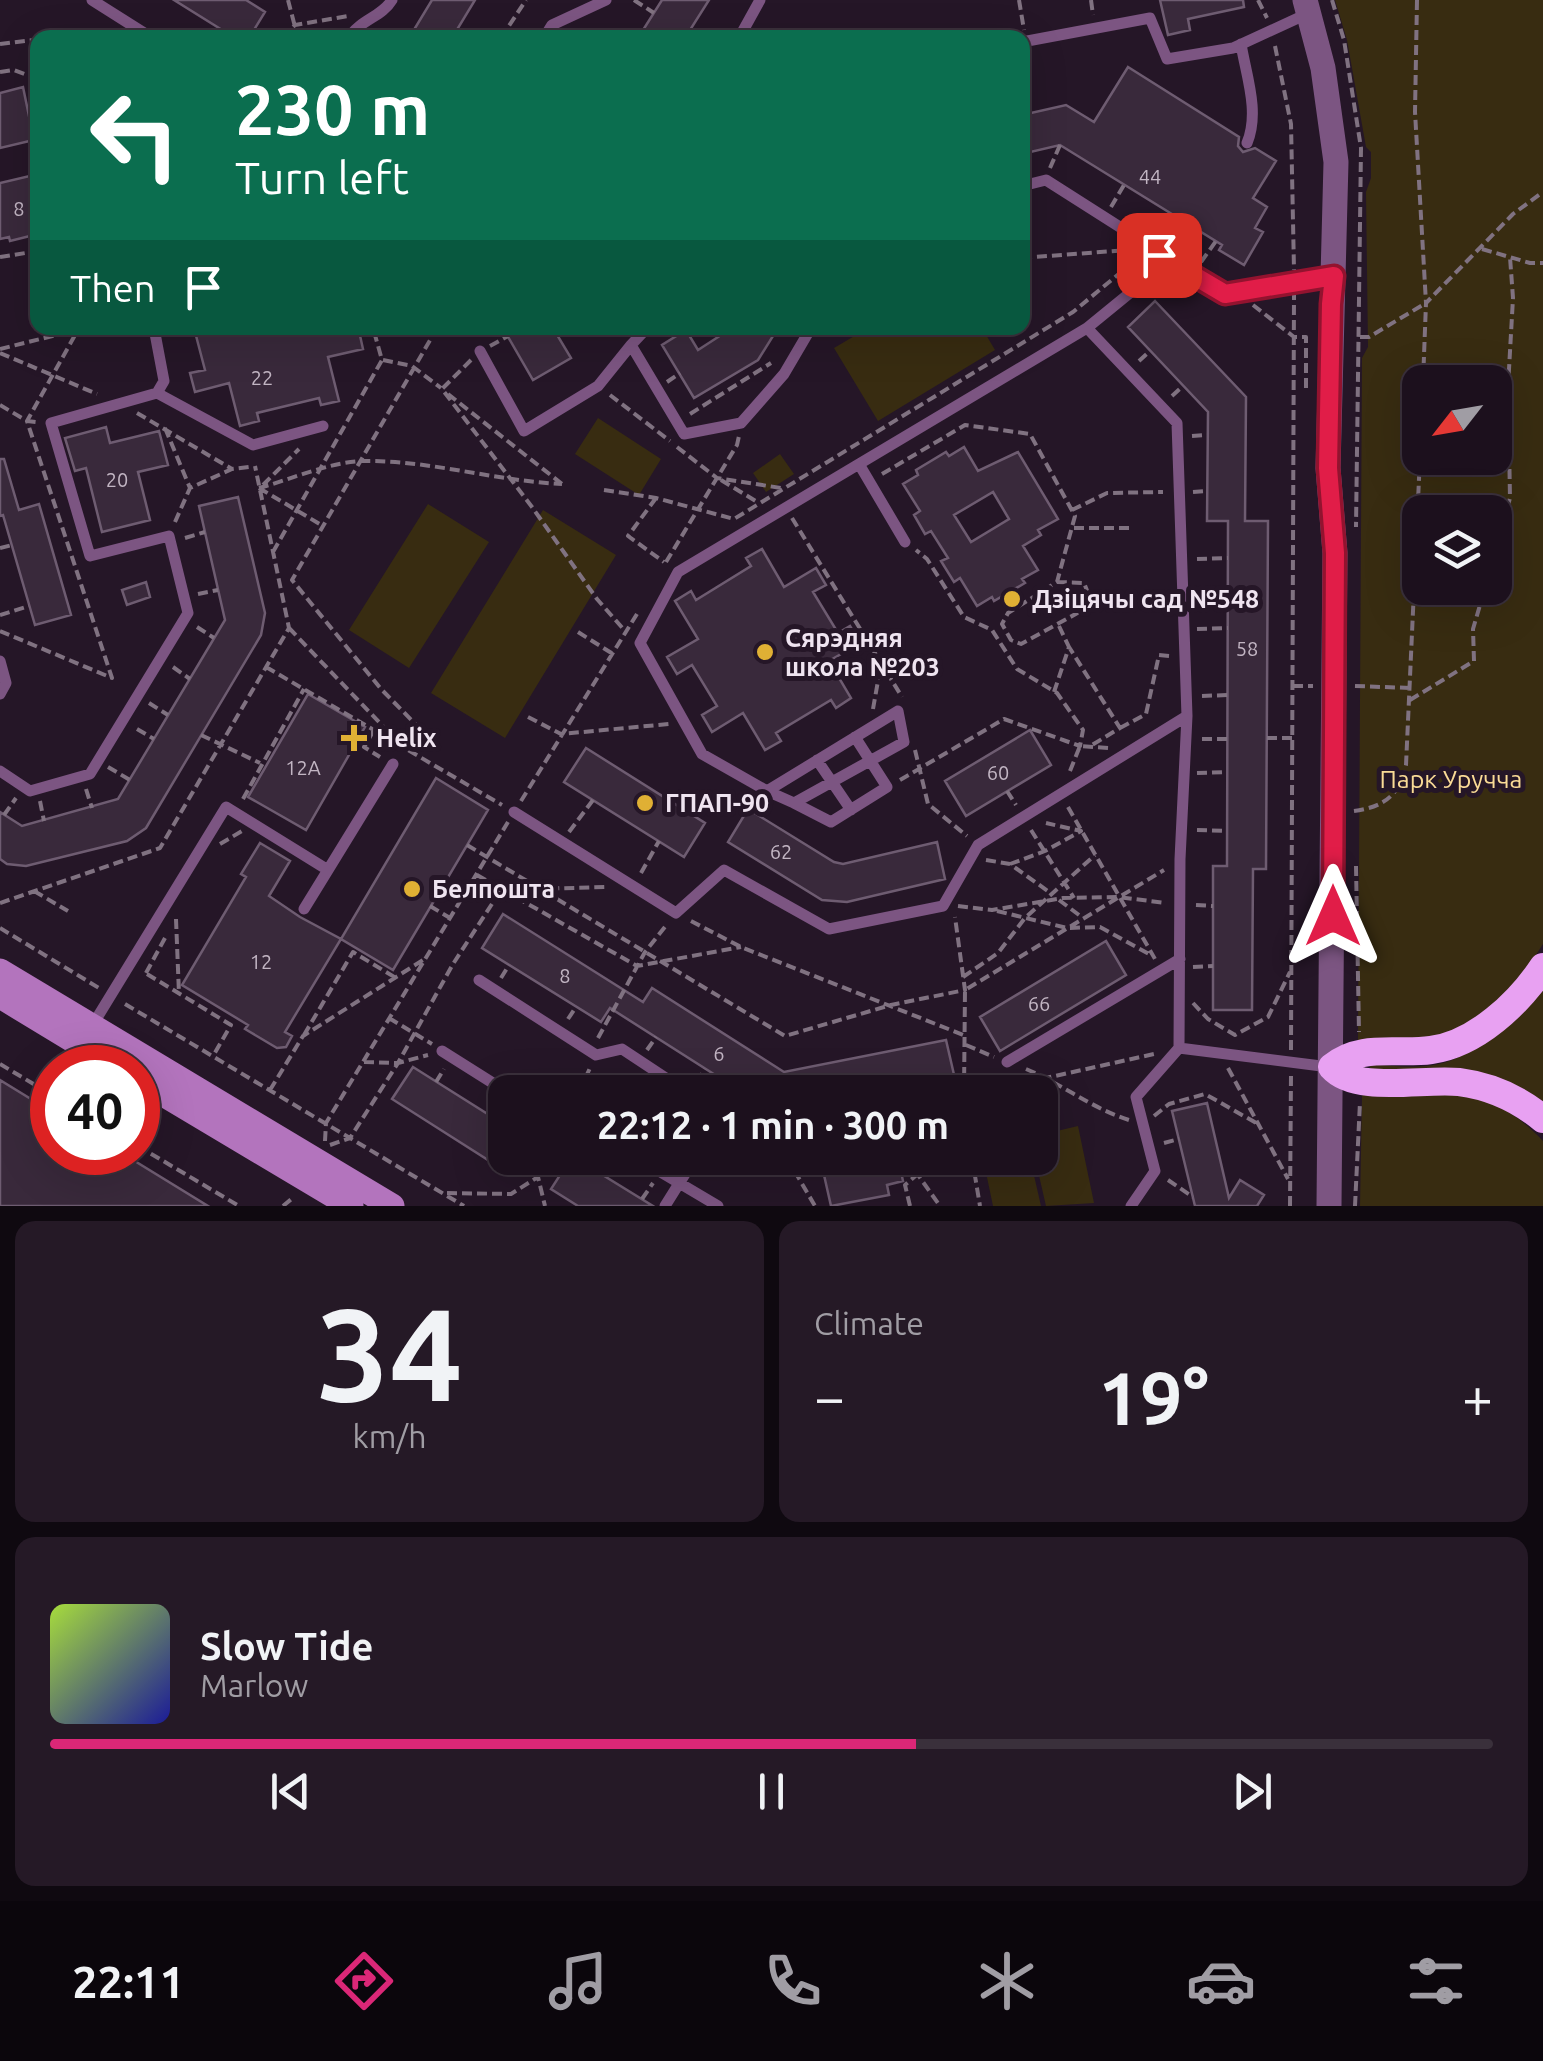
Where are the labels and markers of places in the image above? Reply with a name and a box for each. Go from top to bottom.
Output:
pin [1117,213,1202,298]
place label: Дзіцячы сад №548 [1032,585,1259,613]
marker: Дзіцячы сад №548 [1001,588,1023,610]
place label: Сярэдняя школа №203 [785,624,940,681]
marker: Сярэдняя школа №203 [754,641,776,663]
place label: Helix [376,724,437,752]
marker: Helix [341,725,367,751]
place label: ГПАП-90 [665,789,769,817]
marker: ГПАП-90 [634,792,656,814]
place label: Белпошта [432,875,555,903]
marker: Белпошта [401,878,423,900]

